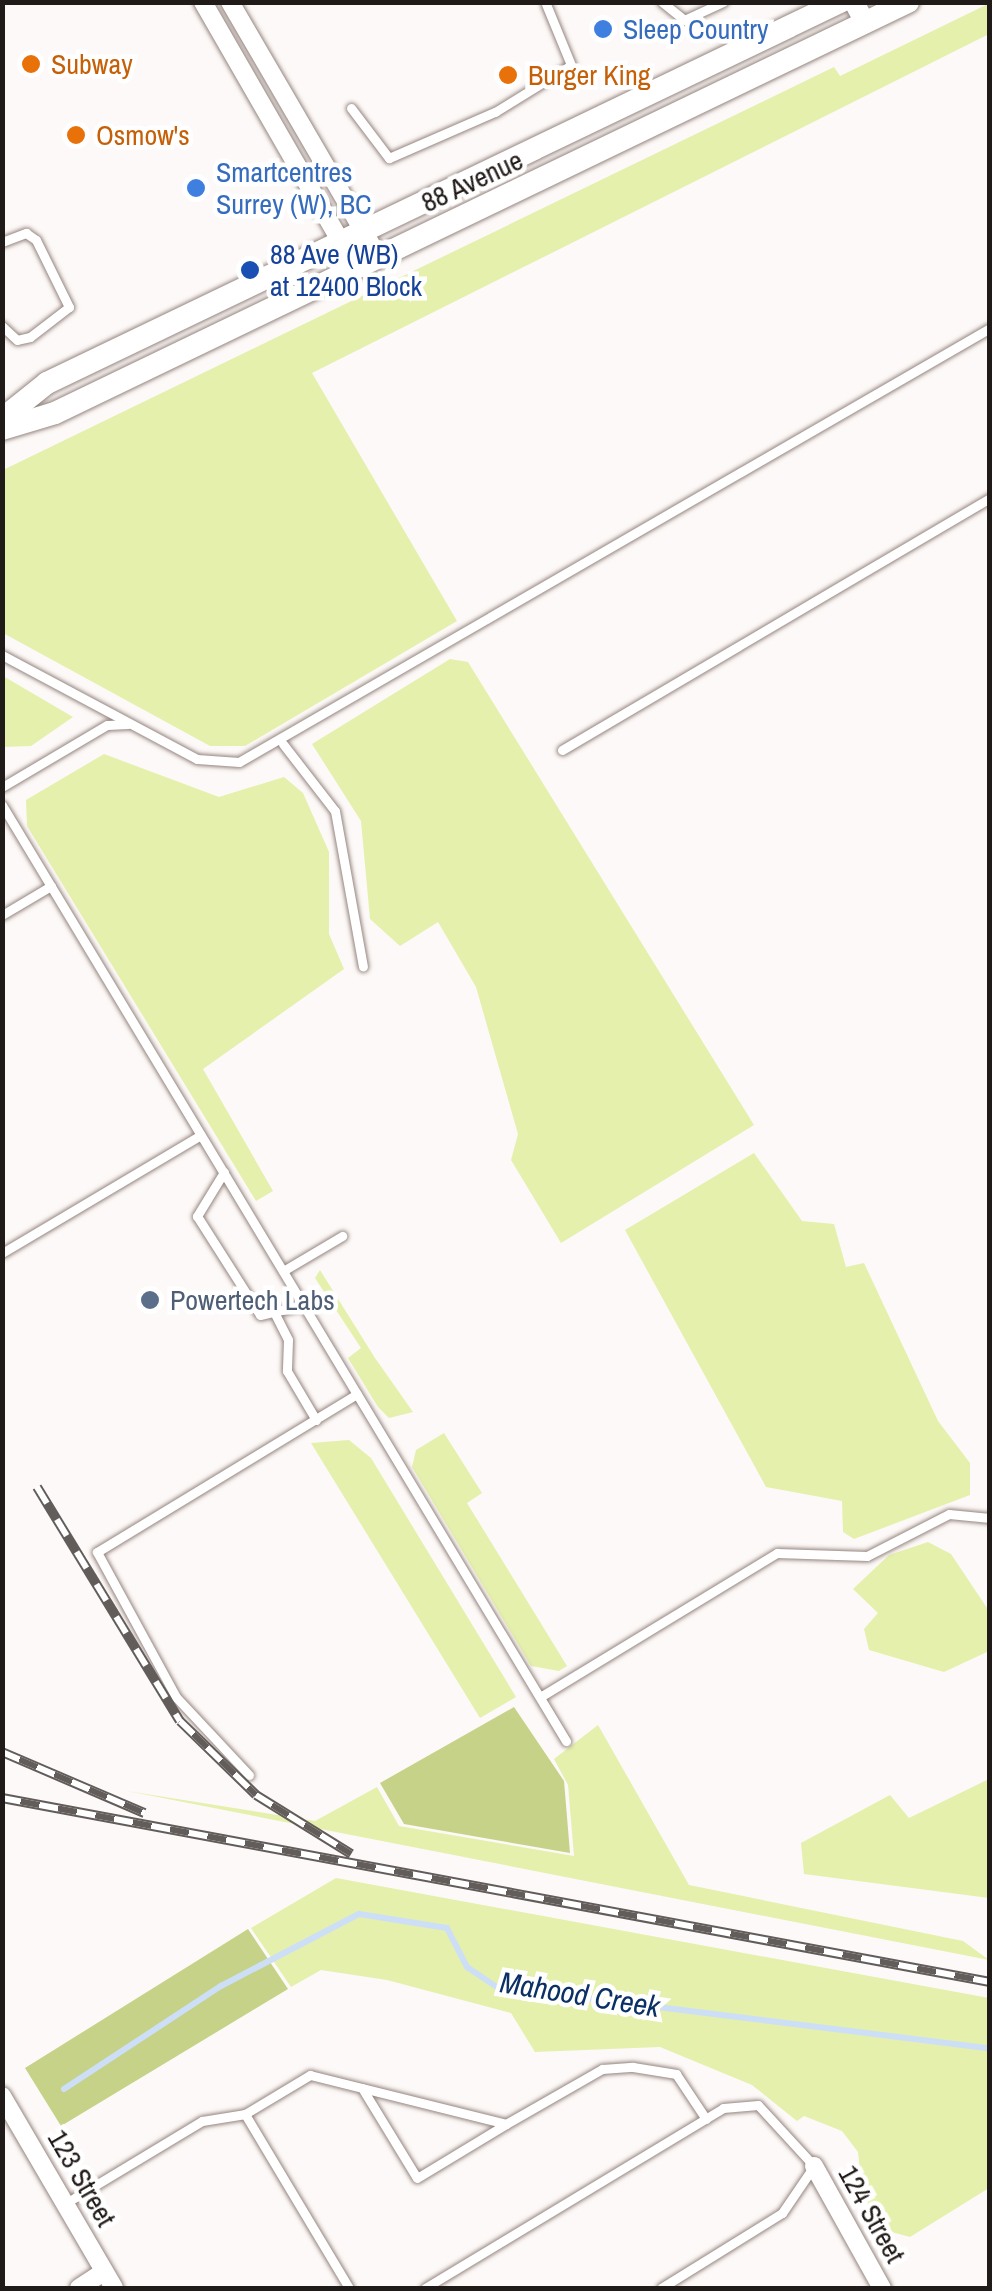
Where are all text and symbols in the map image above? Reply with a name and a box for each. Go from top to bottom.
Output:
place label: Sleep Country [623,12,768,46]
marker: Sleep Country [592,18,614,40]
place label: Subway [51,47,133,81]
marker: Subway [20,53,42,75]
place label: Burger King [528,58,651,92]
marker: Burger King [497,64,519,86]
place label: Osmow's [96,118,190,152]
marker: Osmow's [65,124,87,146]
street label: 88 Avenue [415,143,529,219]
place label: Smartcentres Surrey (W), BC [216,155,372,221]
marker: Smartcentres Surrey (W), BC [185,177,207,199]
place label: 88 Ave (WB) at 12400 Block [270,237,422,303]
marker: 88 Ave (WB) at 12400 Block [239,259,261,281]
place label: Powertech Labs [170,1283,335,1317]
marker: Powertech Labs [139,1289,161,1311]
water label: Mahood Creek [498,1964,662,2024]
street label: 123 Street [41,2124,123,2232]
street label: 124 Street [832,2160,912,2268]

